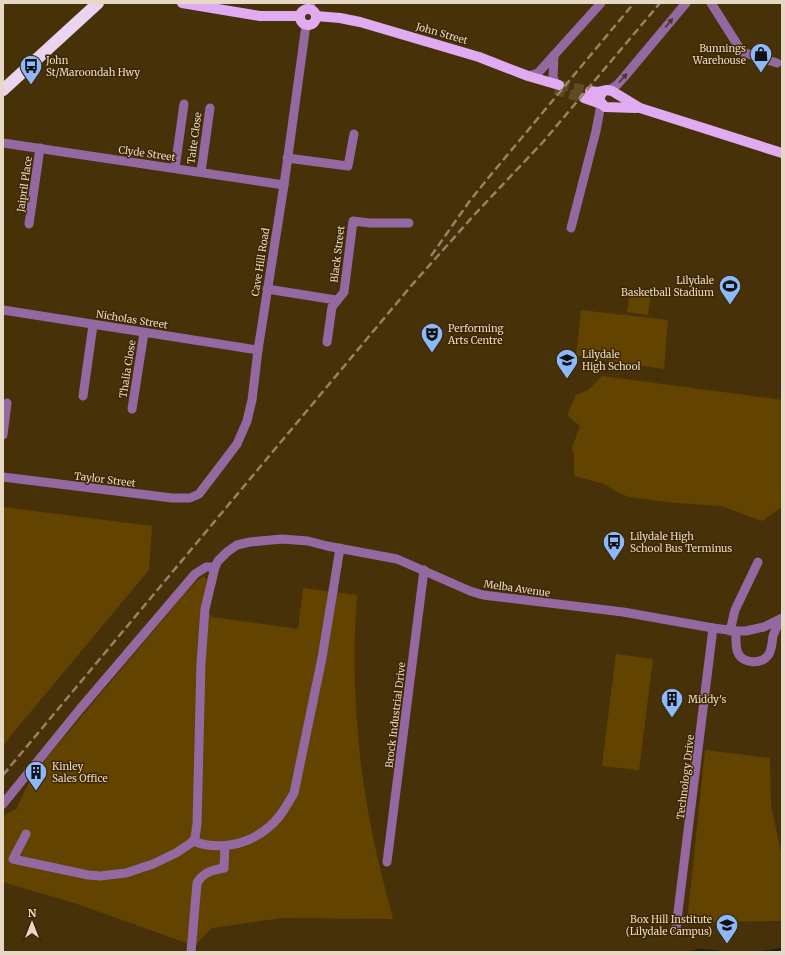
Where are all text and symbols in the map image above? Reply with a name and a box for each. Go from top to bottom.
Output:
one-way arrow [664,18,673,29]
street label: John Street [413,20,469,47]
shop icon: Bunnings Warehouse [748,41,774,74]
place label: Bunnings Warehouse [692,42,746,67]
bus stop icon: John St/Maroondah Hwy [18,53,44,86]
place label: John St/Maroondah Hwy [45,54,140,79]
one-way arrow [618,73,628,83]
street label: Taite Close [184,111,205,165]
street label: Clyde Street [118,143,176,164]
street label: Jaipril Place [14,155,35,214]
street label: Black Street [328,225,347,283]
street label: Cave Hill Road [249,227,272,297]
sports icon: Lilydale Basketball Stadium [717,273,743,306]
place label: Lilydale Basketball Stadium [621,274,714,299]
street label: Nicholas Street [95,307,169,332]
theatre icon: Performing Arts Centre [419,321,445,354]
place label: Performing Arts Centre [447,322,504,347]
street label: Thalia Close [116,339,139,399]
school or university icon: Lilydale High School [554,347,580,380]
place label: Lilydale High School [582,348,641,373]
street label: Taylor Street [73,469,137,490]
bus stop icon: Lilydale High School Bus Terminus [601,529,627,562]
place label: Lilydale High School Bus Terminus [630,530,732,555]
street label: Melba Avenue [483,577,551,600]
street label: Brock Industrial Drive [383,661,408,769]
building icon: Middy's [659,686,685,719]
place label: Middy's [688,693,726,706]
street label: Technology Drive [674,734,697,820]
building icon: Kinley Sales Office [23,759,49,792]
place label: Kinley Sales Office [52,760,108,785]
north arrow [12,903,52,943]
text: N [28,906,37,920]
school or university icon: Box Hill Institute (Lilydale Campus) [714,912,740,945]
place label: Box Hill Institute (Lilydale Campus) [626,913,712,938]

